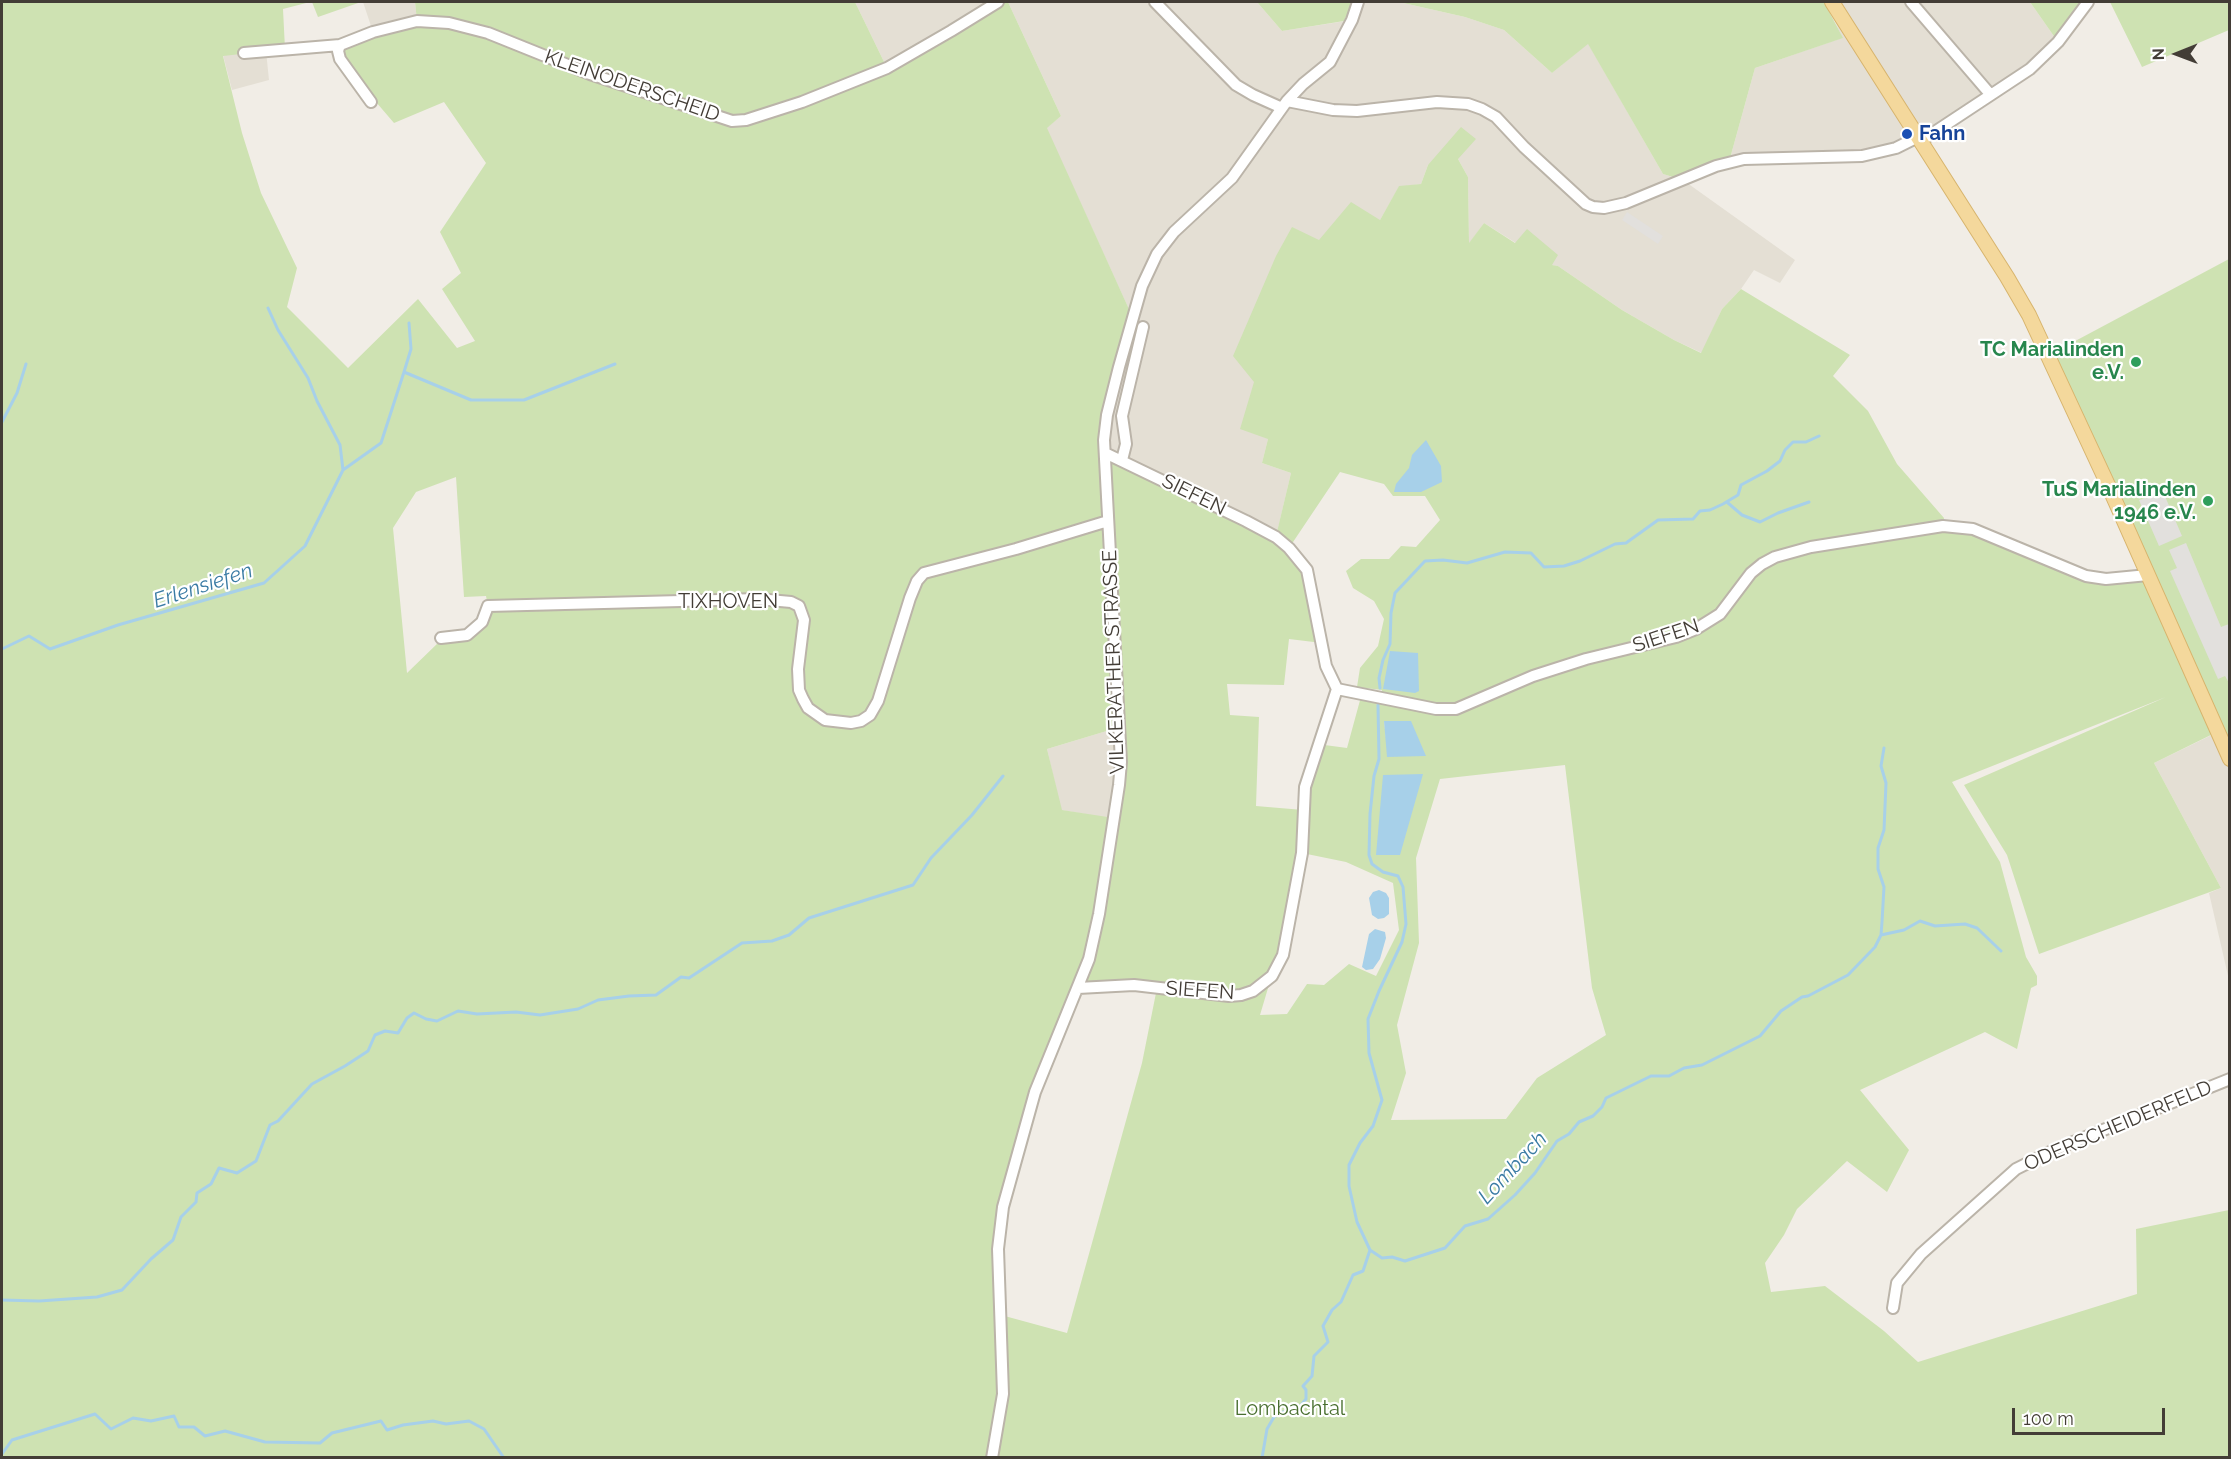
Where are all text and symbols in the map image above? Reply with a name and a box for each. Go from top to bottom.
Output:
north arrow [2147,24,2207,84]
street label: KLEINODERSCHEID [541,45,723,127]
text: N [2149,48,2168,61]
place label: Fahn [1919,122,1965,146]
marker: Fahn [1900,127,1914,141]
place label: TC Marialinden e.V. [1980,338,2124,385]
marker: TC Marialinden e.V. [2129,355,2143,369]
street label: SIEFEN [1158,469,1230,521]
place label: TuS Marialinden 1946 e.V. [2042,478,2196,525]
marker: TuS Marialinden 1946 e.V. [2201,494,2215,508]
street label: VILKERATHER STRASSE [1098,549,1130,775]
water label: Erlensiefen [150,558,256,614]
street label: TIXHOVEN [678,590,778,614]
street label: SIEFEN [1630,614,1702,658]
street label: SIEFEN [1165,977,1235,1005]
street label: ODERSCHEIDERFELD [2020,1076,2216,1176]
water label: Lombach [1473,1127,1553,1209]
scale bar [2015,1396,2168,1434]
park label: Lombachtal [1235,1397,1345,1421]
text: 100 m [2023,1408,2074,1429]

